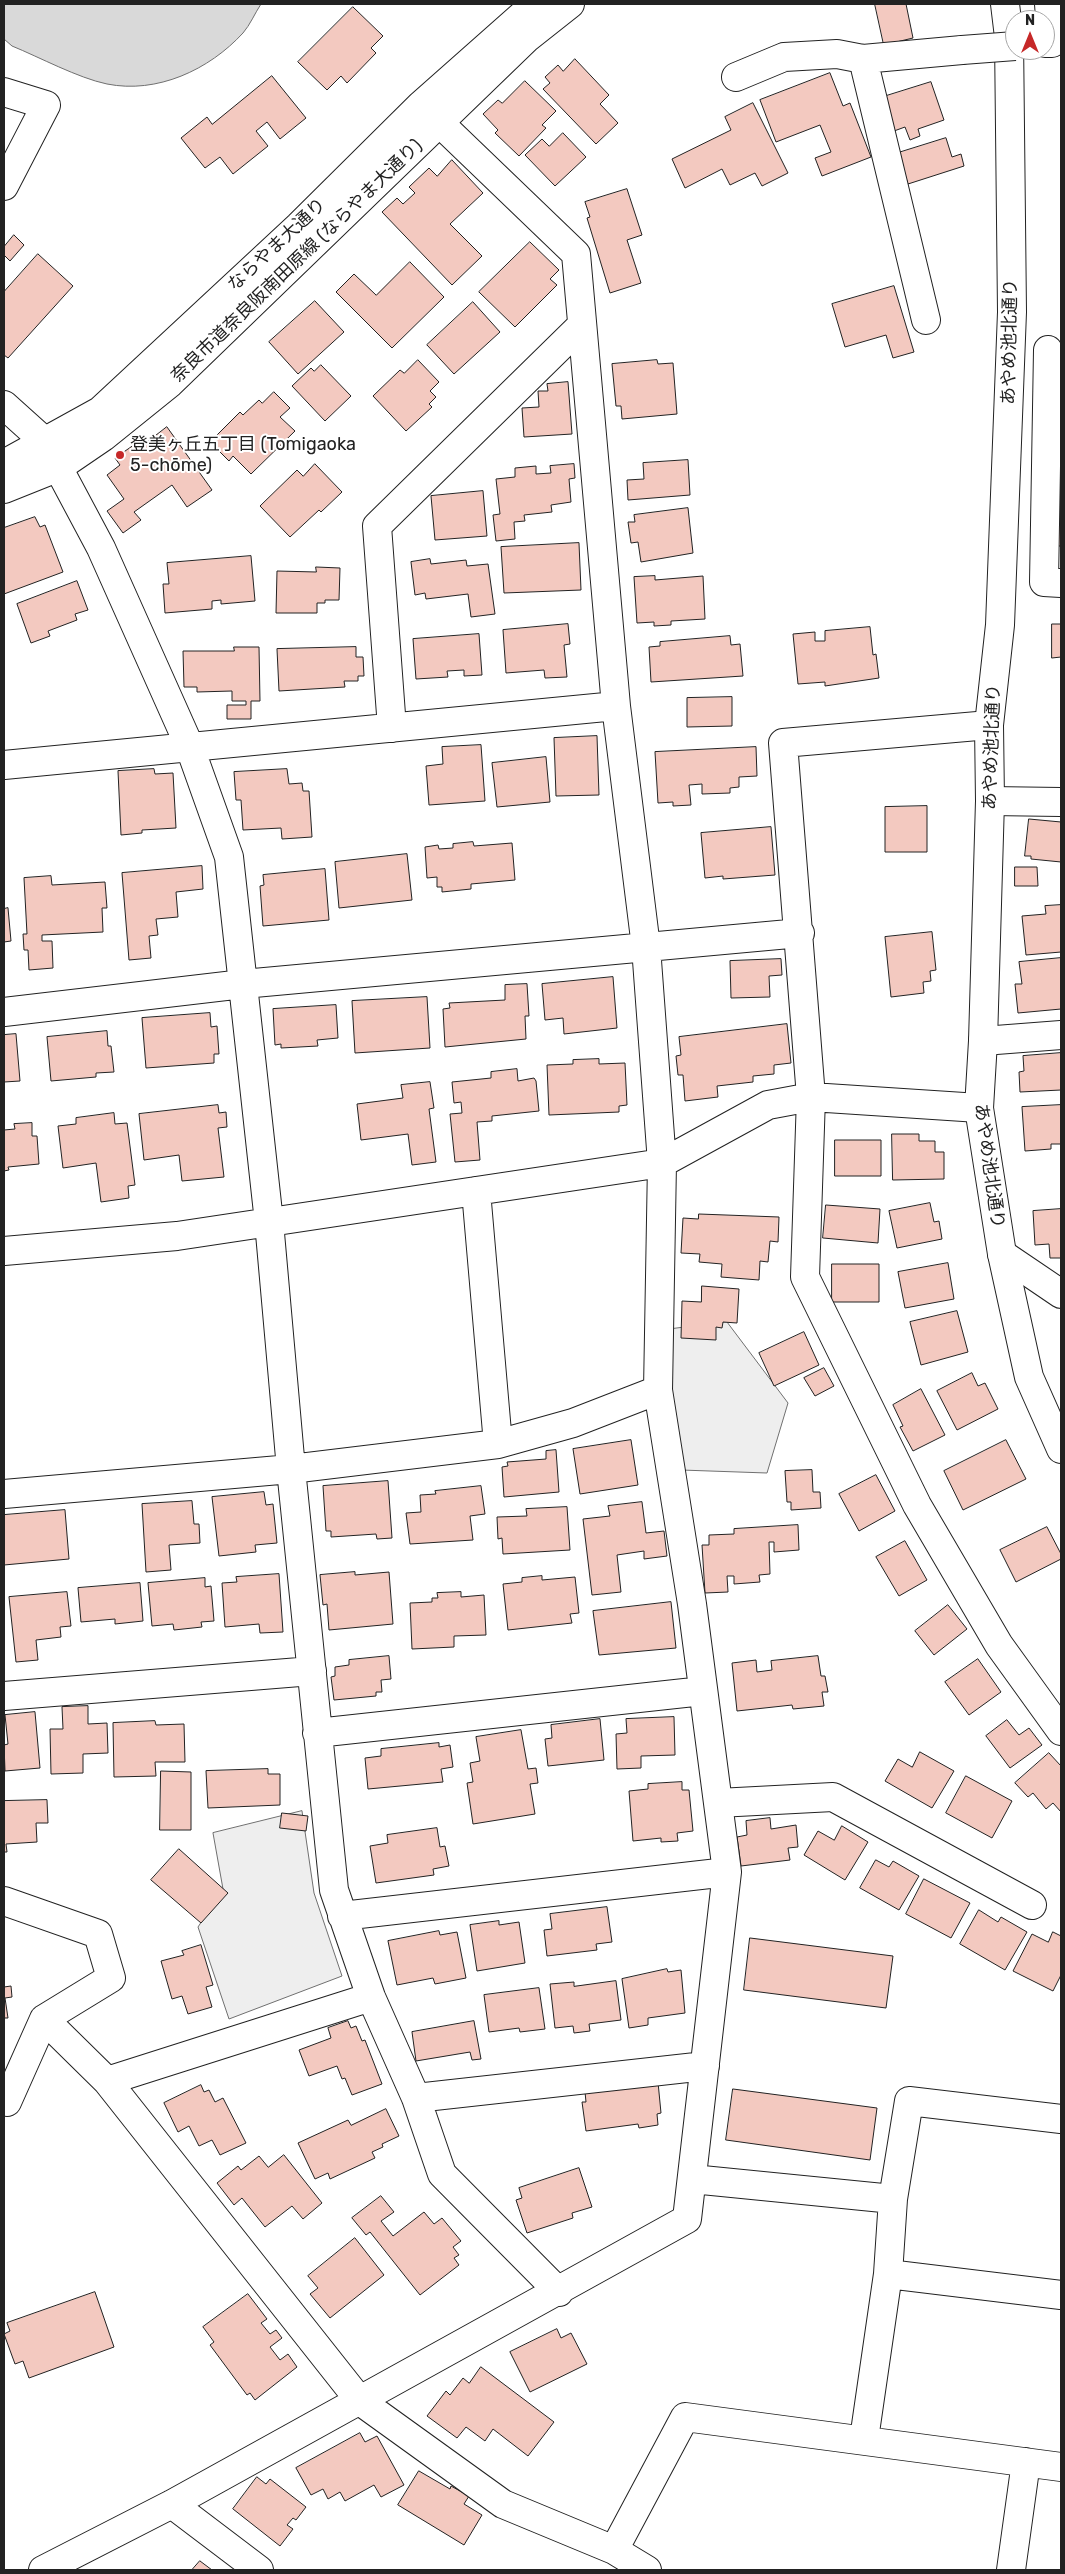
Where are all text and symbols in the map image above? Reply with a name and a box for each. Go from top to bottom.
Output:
north arrow [1005,10,1055,60]
text: N [1025,12,1035,29]
street label: 奈良市道奈良阪南田原線 (ならやま大通り) [167,135,427,387]
street label: ならやま大通り [224,194,330,296]
street label: あやめ池北通り [998,279,1022,405]
place label: 登美ヶ丘五丁目 (Tomigaoka 5-chōme) [130,434,356,476]
marker: 登美ヶ丘五丁目 (Tomigaoka 5-chōme) [114,449,126,461]
street label: あやめ池北通り [979,684,1005,810]
street label: あやめ池北通り [970,1102,1008,1230]

